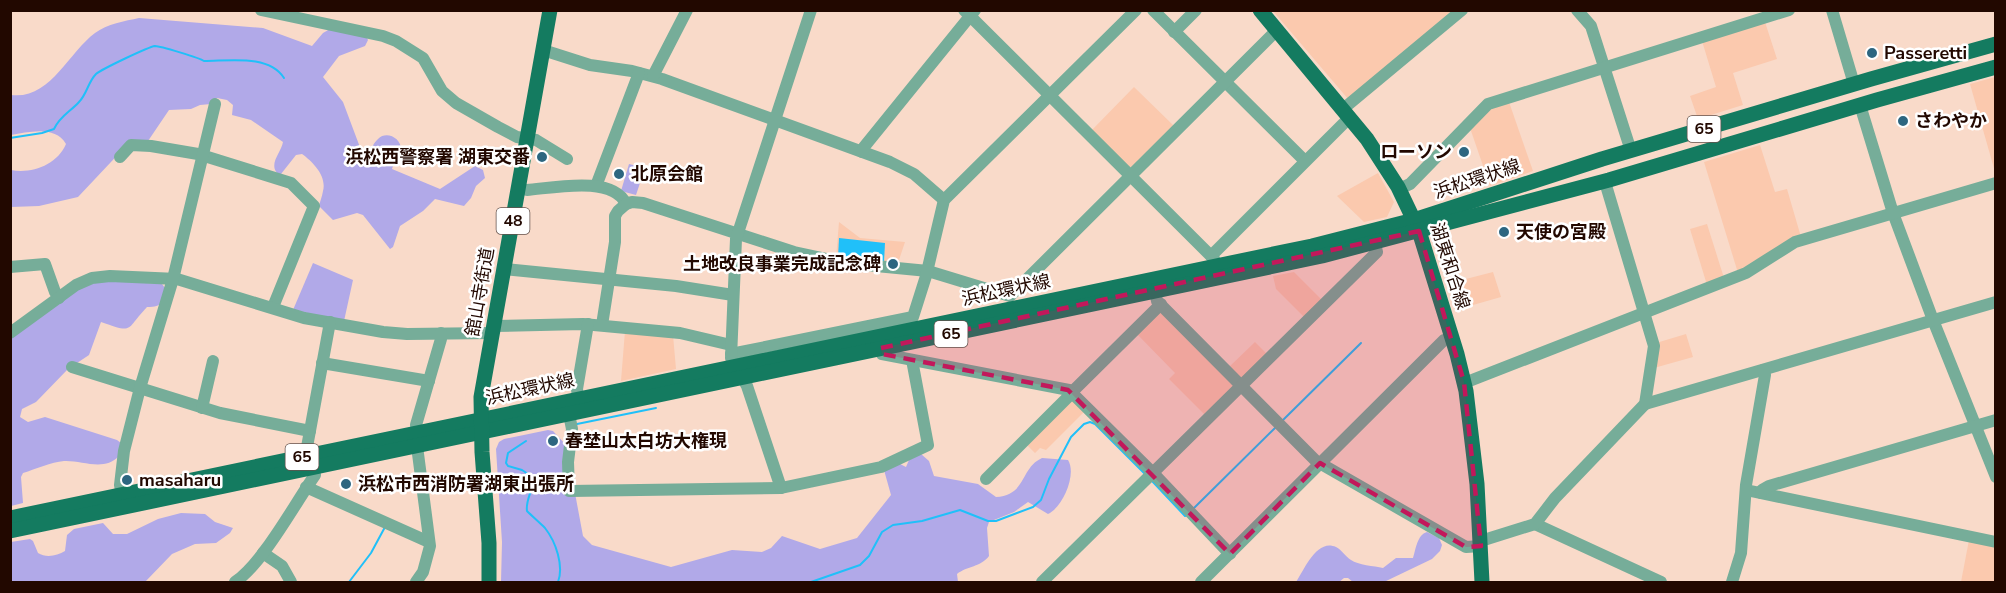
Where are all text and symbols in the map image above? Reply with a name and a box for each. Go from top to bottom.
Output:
place label: Passeretti [1884,41,1967,65]
marker: Passeretti [1865,46,1879,60]
place label: さわやか [1915,109,1987,133]
marker: さわやか [1896,114,1910,128]
road number: 65 [1688,116,1720,142]
place label: ローソン [1380,140,1452,164]
place label: 浜松西警察署 湖東交番 [345,145,530,169]
marker: ローソン [1457,145,1471,159]
marker: 浜松西警察署 湖東交番 [535,150,549,164]
street label: 浜松環状線 [1430,154,1524,204]
place label: 北原会館 [631,162,703,186]
marker: 北原会館 [612,167,626,181]
road number: 48 [496,208,530,234]
street label: 湖東和合線 [1425,219,1475,313]
place label: 天使の宮殿 [1516,220,1606,244]
marker: 天使の宮殿 [1497,225,1511,239]
street label: 舘山寺街道 [460,246,500,338]
place label: 土地改良事業完成記念碑 [683,252,881,276]
marker: 土地改良事業完成記念碑 [886,257,900,271]
street label: 浜松環状線 [959,269,1053,311]
road number: 65 [934,321,968,347]
street label: 浜松環状線 [483,368,577,410]
place label: 春埜山太白坊大権現 [565,429,727,453]
marker: 春埜山太白坊大権現 [546,434,560,448]
road number: 65 [286,444,318,470]
place label: masaharu [139,468,221,492]
place label: 浜松市西消防署湖東出張所 [358,472,574,496]
marker: masaharu [120,473,134,487]
marker: 浜松市西消防署湖東出張所 [339,477,353,491]

